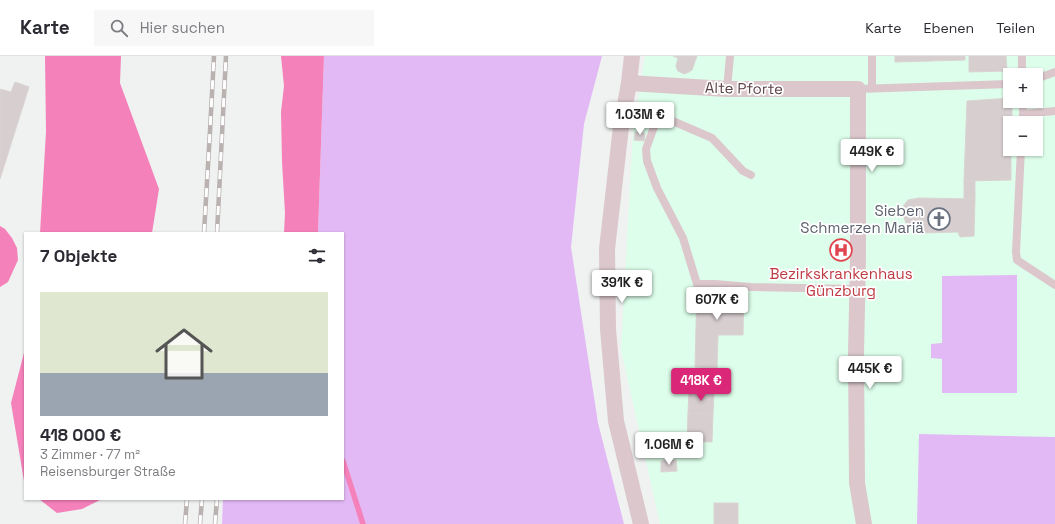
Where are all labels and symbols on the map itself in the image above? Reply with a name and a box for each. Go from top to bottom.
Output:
street label: Alte Pforte [705,78,783,98]
pin: 1.03M € [603,102,677,136]
pin: 449K € [839,139,905,173]
place label: Sieben Schmerzen Mariä [800,201,924,237]
church icon: Sieben Schmerzen Mariä [926,206,952,232]
hospital icon: Bezirkskrankenhaus Günzburg [828,237,854,263]
place label: Bezirkskrankenhaus Günzburg [769,264,913,300]
pin: 391K € [589,270,655,304]
pin: 607K € [684,287,750,321]
pin: 445K € [837,356,903,390]
pin: 418K € [668,368,734,402]
pin: 1.06M € [632,432,706,466]

